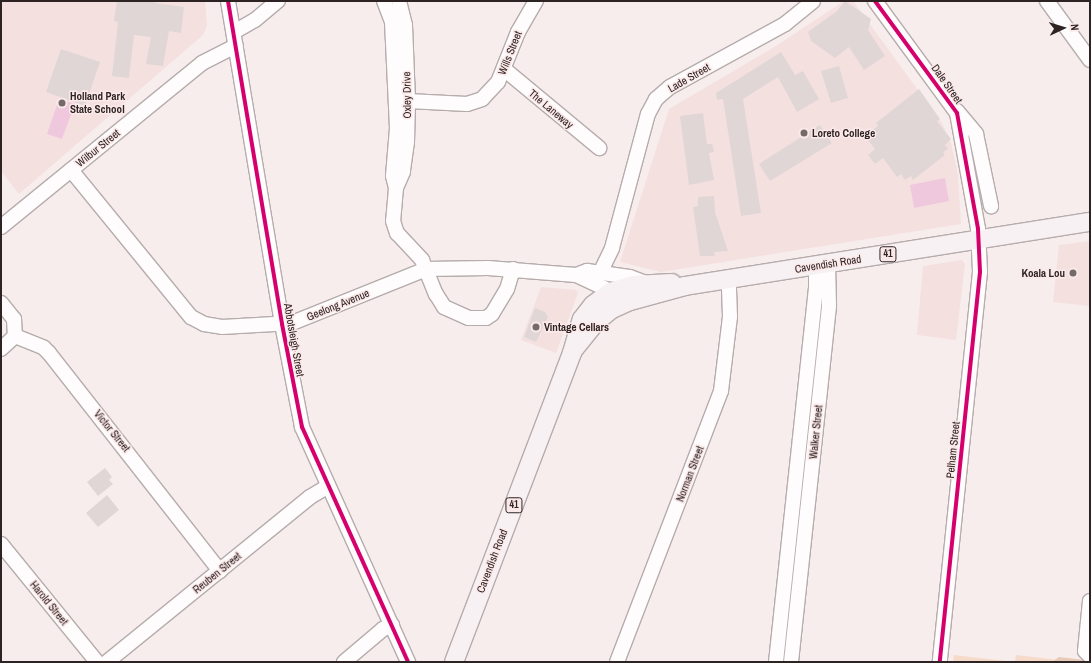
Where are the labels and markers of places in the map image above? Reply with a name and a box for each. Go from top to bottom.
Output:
place label: Holland Park State School [70,90,125,116]
marker: Holland Park State School [57,98,67,108]
place label: Loreto College [812,126,875,140]
marker: Loreto College [799,128,809,138]
place label: Koala Lou [1021,266,1065,280]
marker: Koala Lou [1068,268,1078,278]
place label: Vintage Cellars [544,320,609,334]
marker: Vintage Cellars [531,322,541,332]

